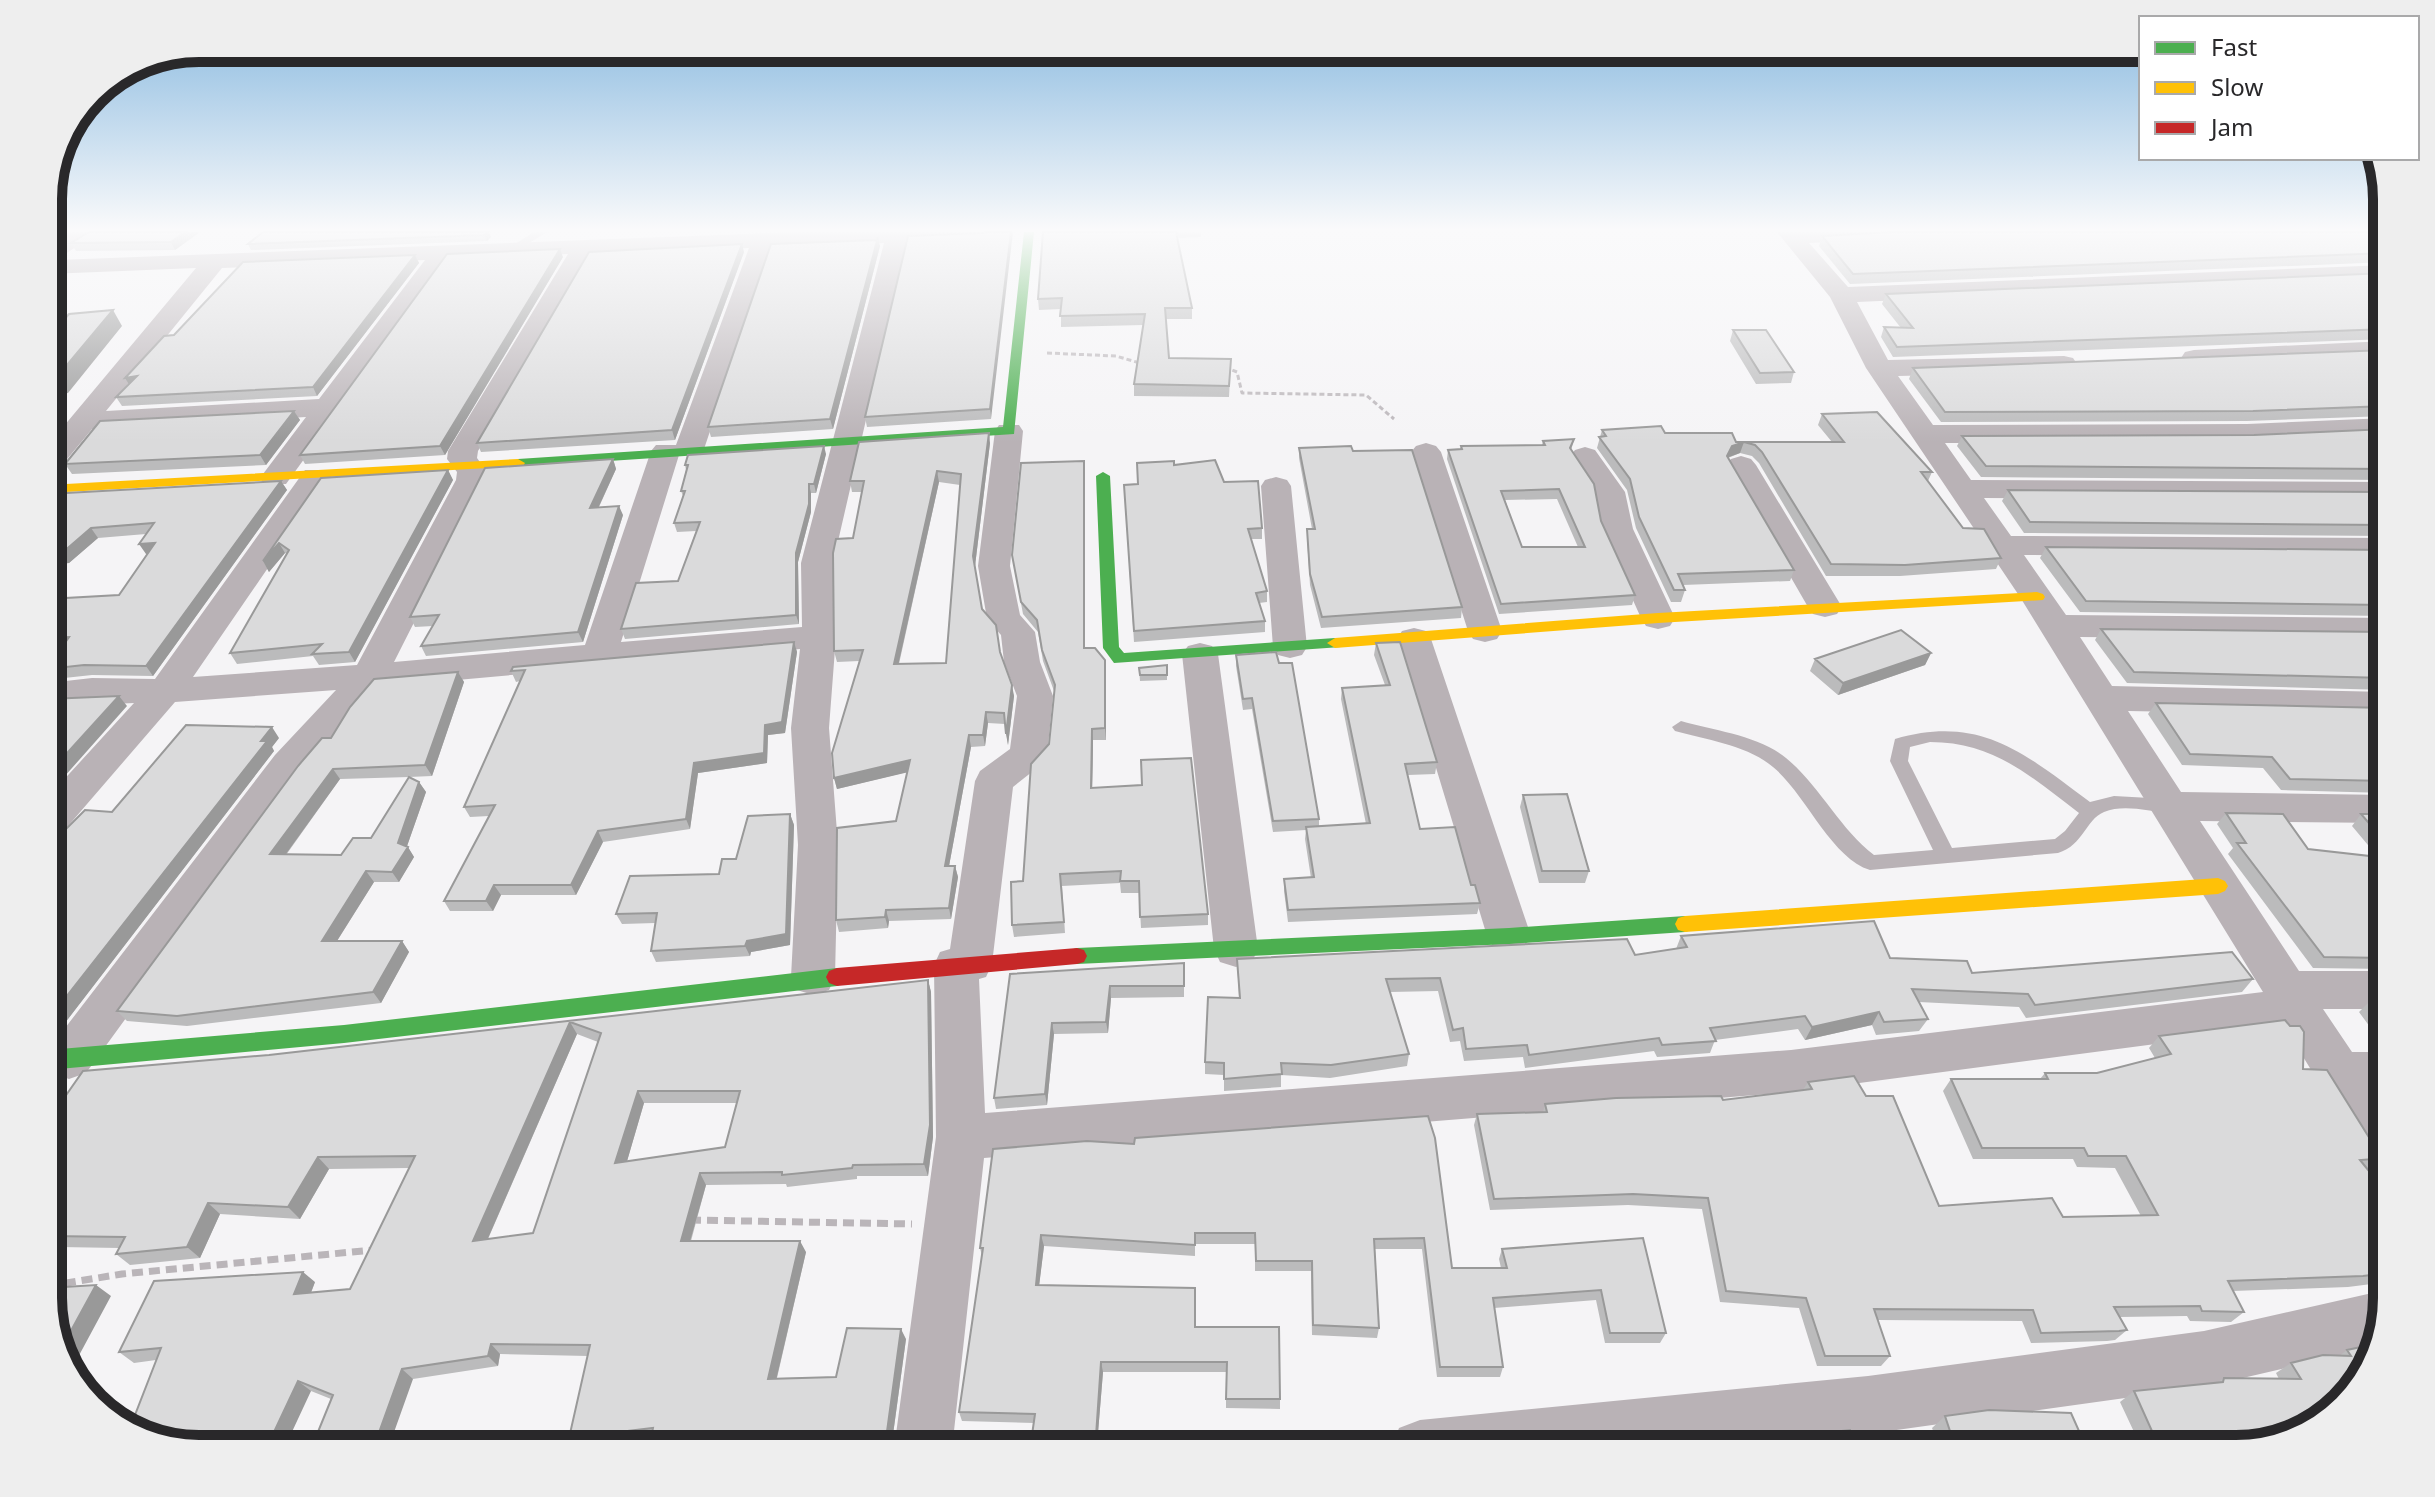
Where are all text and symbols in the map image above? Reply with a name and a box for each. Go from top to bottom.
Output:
legend [2139,16,2419,160]
text: Fast [2211,30,2257,63]
text: Slow [2211,70,2263,103]
text: Jam [2209,110,2253,143]

